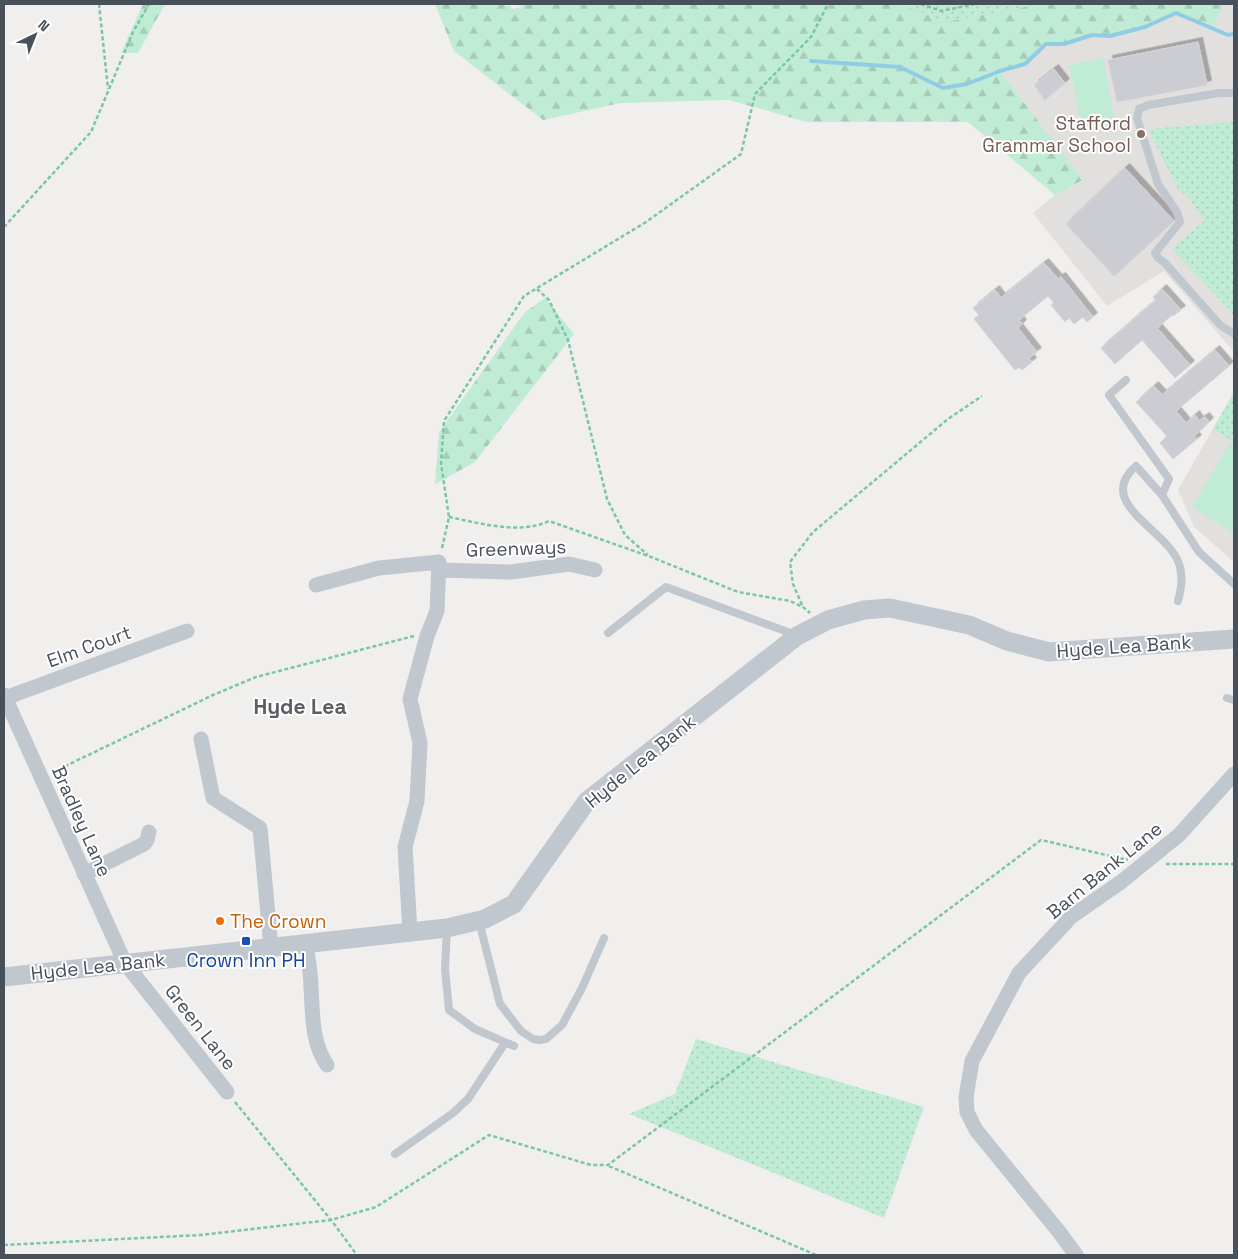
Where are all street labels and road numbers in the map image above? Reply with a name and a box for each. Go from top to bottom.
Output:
street label: Greenways [465,534,567,563]
street label: Elm Court [44,620,135,673]
street label: Hyde Lea Bank [1056,629,1192,664]
street label: Hyde Lea Bank [580,709,701,814]
street label: Bradley Lane [46,762,117,881]
street label: Barn Bank Lane [1041,816,1167,925]
street label: Hyde Lea Bank [30,947,167,986]
street label: Green Lane [159,979,242,1075]

